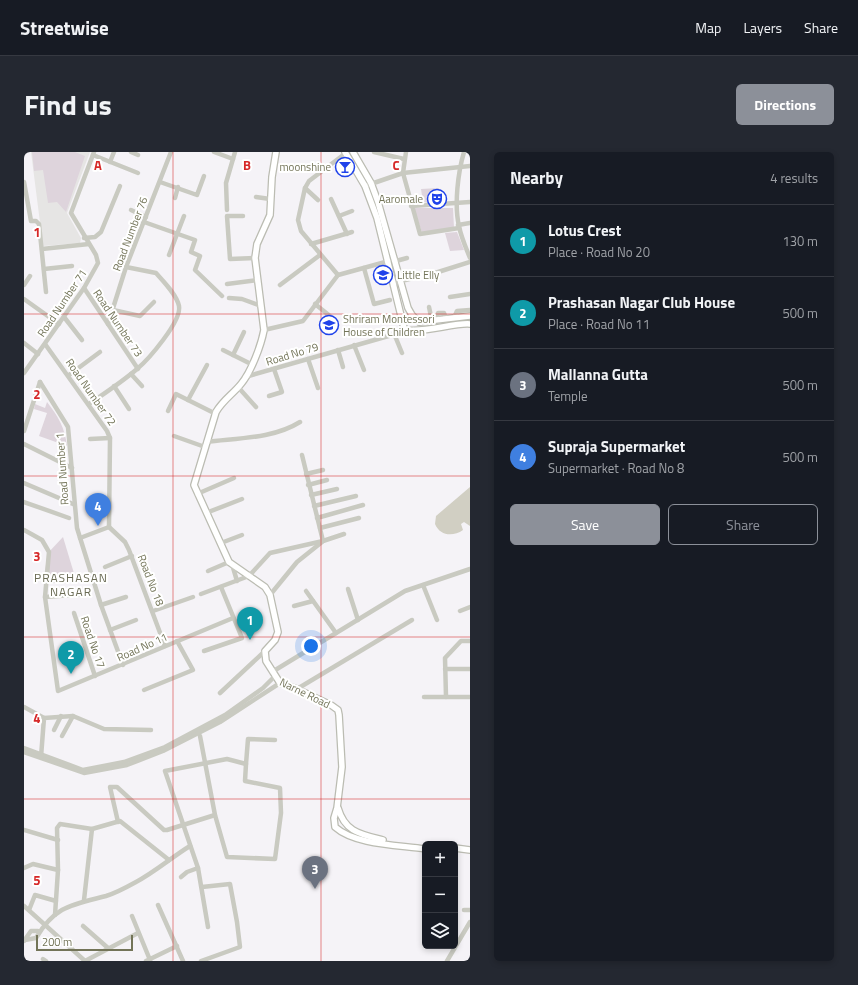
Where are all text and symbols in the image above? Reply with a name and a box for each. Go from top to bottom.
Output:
text: Streetwise [20,13,109,42]
text: Map [695,17,721,38]
text: Layers [743,17,782,38]
text: Share [804,17,838,38]
text: Find us [24,83,112,126]
button: Directions [736,84,834,125]
text: A [94,155,102,175]
text: B [243,155,251,175]
text: C [392,155,400,175]
bar icon: moonshine [334,156,356,178]
place label: moonshine [279,159,331,175]
text: Nearby [510,165,563,191]
text: 4 results [770,168,818,188]
theatre icon: Aaromale [426,188,448,210]
place label: Aaromale [379,191,423,207]
street label: Road Number 76 [108,194,152,274]
text: Lotus Crest [548,219,621,242]
text: 1 [33,222,41,242]
text: 1 [519,231,527,251]
text: 130 m [782,231,818,251]
text: Place · Road No 20 [548,242,650,262]
school or university icon: Little Elly [372,264,394,286]
street label: Road Number 71 [33,266,91,340]
place label: Little Elly [397,267,440,283]
street label: Road Number 73 [89,286,147,360]
text: Prashasan Nagar Club House [548,291,735,314]
text: 2 [519,303,527,323]
text: 500 m [782,303,818,323]
place label: Shriram Montessori House of Children [343,311,435,340]
school or university icon: Shriram Montessori House of Children [318,314,340,336]
text: Place · Road No 11 [548,314,650,334]
street label: Road No 79 [264,338,320,370]
street label: Road Number 72 [62,355,120,429]
text: Mallanna Gutta [548,363,648,386]
text: 3 [519,375,527,395]
text: 500 m [782,375,818,395]
text: 2 [33,384,41,404]
text: Temple [548,386,588,406]
street label: Road Number 1 [51,432,73,506]
text: Supraja Supermarket [548,435,685,458]
text: 4 [519,447,527,467]
text: 500 m [782,447,818,467]
text: Supermarket · Road No 8 [548,458,684,478]
pin: 4 [85,493,111,526]
button: Save [510,504,660,545]
button: Share [668,504,818,545]
text: 3 [33,546,41,566]
street label: Road No 18 [134,552,168,608]
district label: PRASHASAN NAGAR [34,568,108,601]
pin: 1 [237,607,263,640]
street label: Road No 17 [77,614,109,670]
street label: Road No 11 [114,629,170,665]
your location [301,636,321,656]
pin: 2 [58,641,84,674]
street label: Narne Road [277,674,333,712]
text: 4 [33,708,41,728]
map controls [422,841,458,949]
button: + [422,841,458,877]
pin: 3 [302,856,328,889]
text: 5 [33,870,41,890]
button: − [422,877,458,913]
button: layers [422,913,458,949]
scale bar [36,933,133,952]
text: 200 m [42,934,72,950]

